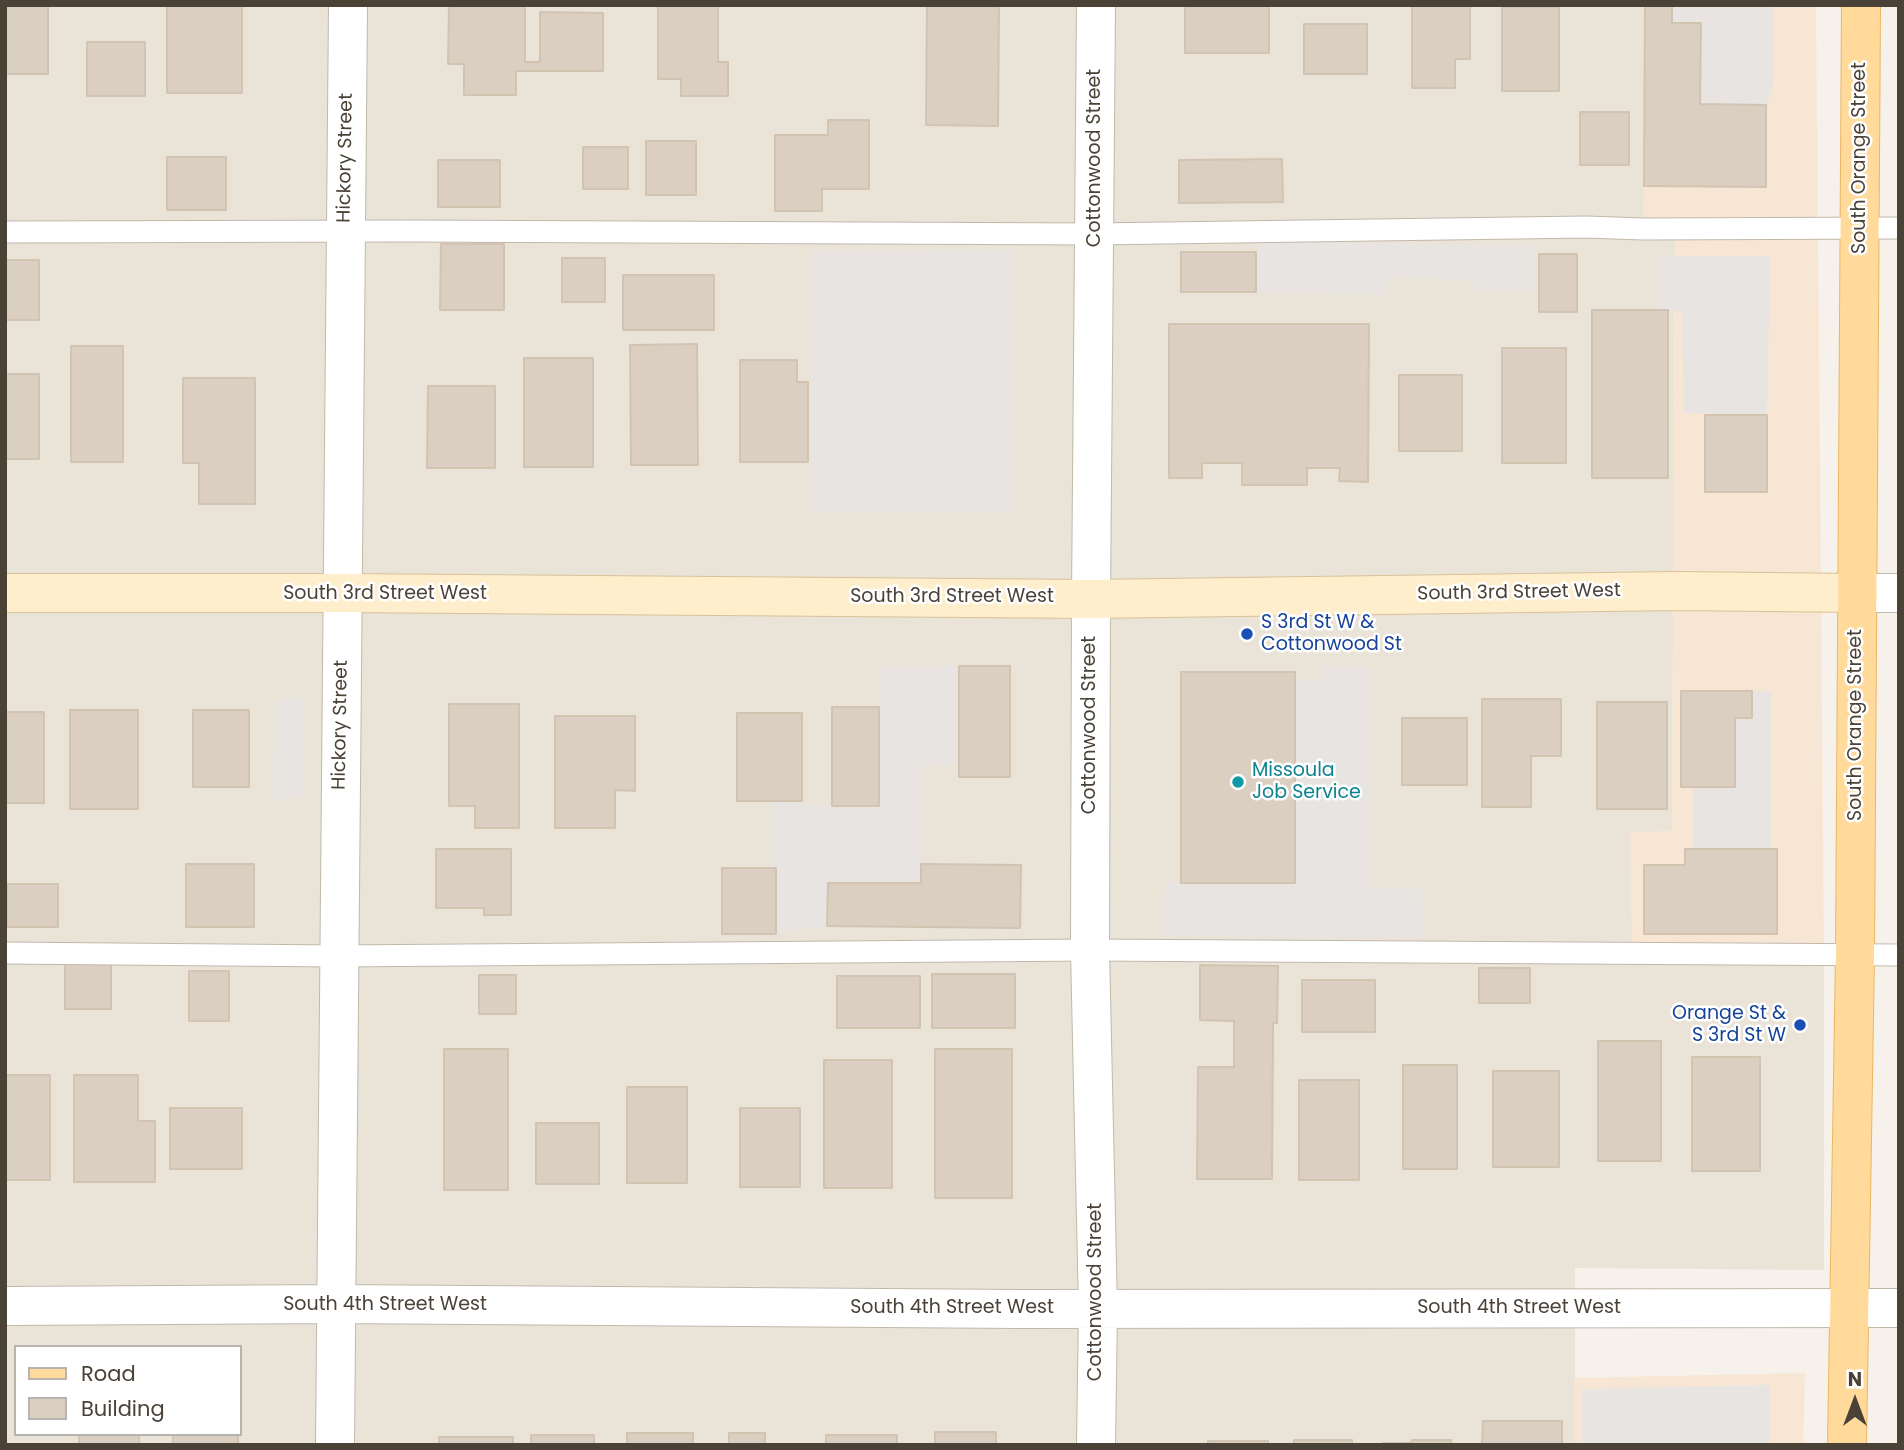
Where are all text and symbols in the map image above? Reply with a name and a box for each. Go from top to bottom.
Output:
street label: South Orange Street [1849,62,1871,254]
street label: Cottonwood Street [1084,69,1106,247]
street label: Hickory Street [333,93,359,223]
street label: South 3rd Street West [1417,580,1621,606]
street label: South 3rd Street West [283,583,487,605]
street label: South 3rd Street West [850,586,1054,608]
place label: S 3rd St W & Cottonwood St [1261,612,1402,656]
marker: S 3rd St W & Cottonwood St [1239,626,1255,642]
street label: South Orange Street [1845,629,1867,821]
street label: Cottonwood Street [1079,636,1101,814]
street label: Hickory Street [328,660,354,790]
place label: Missoula Job Service [1252,760,1361,804]
marker: Missoula Job Service [1230,774,1246,790]
place label: Orange St & S 3rd St W [1672,1003,1786,1047]
marker: Orange St & S 3rd St W [1792,1017,1808,1033]
street label: Cottonwood Street [1085,1203,1107,1381]
street label: South 4th Street West [283,1294,487,1316]
street label: South 4th Street West [850,1297,1054,1319]
street label: South 4th Street West [1417,1297,1621,1319]
legend [14,1345,242,1436]
text: Road [81,1359,136,1388]
north arrow [1820,1366,1890,1436]
text: N [1848,1366,1862,1393]
text: Building [81,1394,165,1423]

